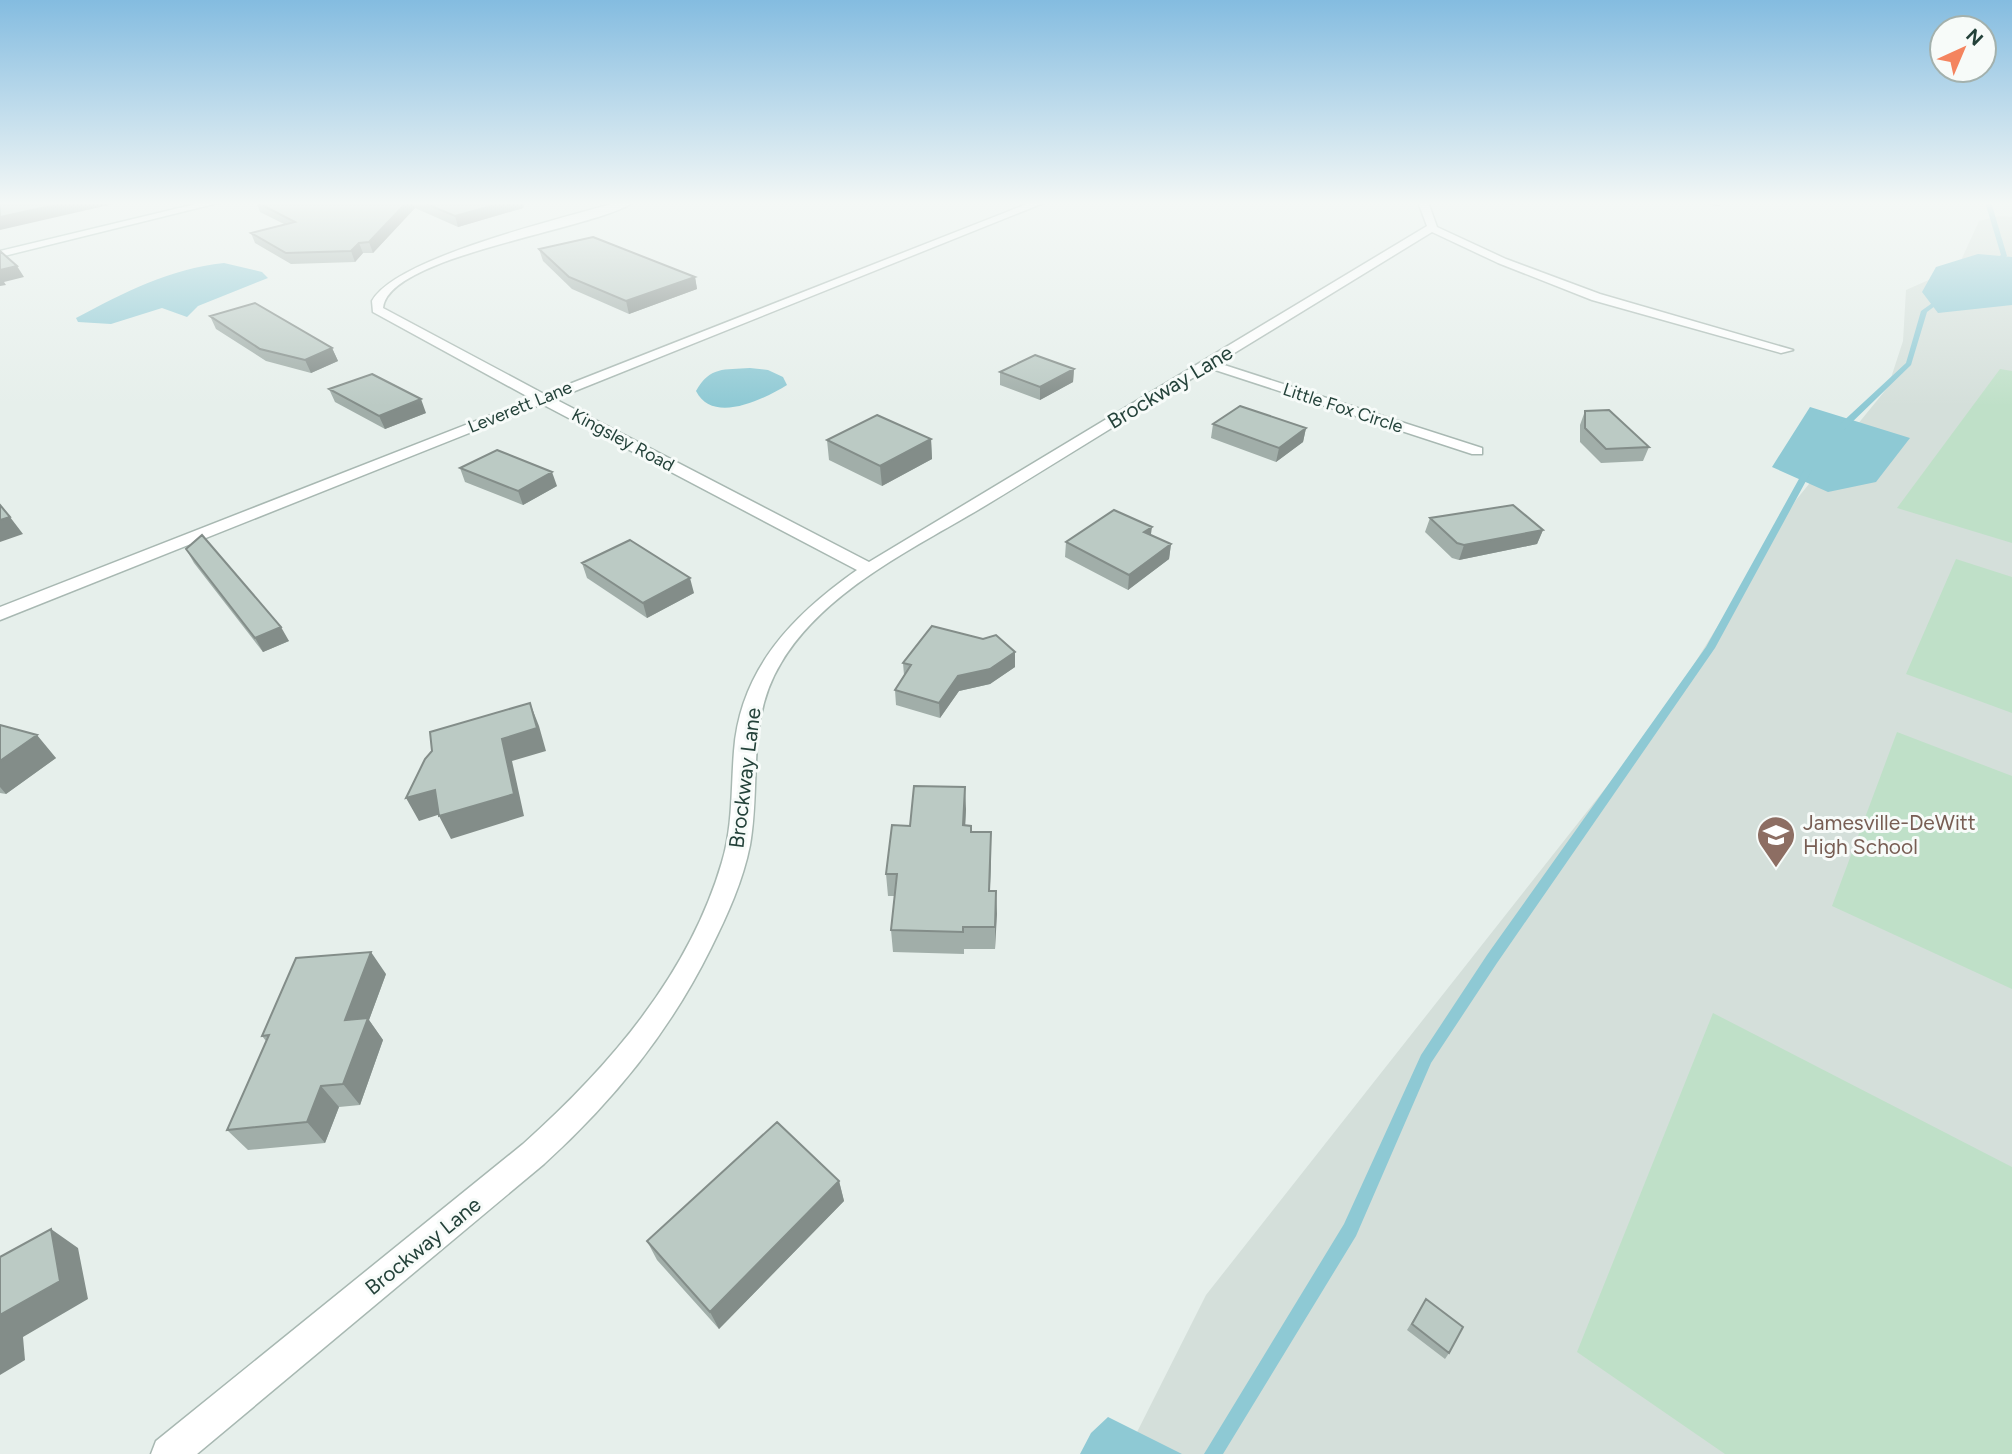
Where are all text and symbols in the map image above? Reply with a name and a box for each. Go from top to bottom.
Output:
north arrow [1928,14,1998,84]
text: N [1961,24,1988,51]
street label: Brockway Lane [1103,339,1237,434]
street label: Leverett Lane [465,376,575,438]
street label: Little Fox Circle [1280,378,1406,438]
street label: Kingsley Road [568,404,678,476]
street label: Brockway Lane [723,706,766,850]
place label: Jamesville-DeWitt High School [1803,810,1976,859]
school or university icon: Jamesville-DeWitt High School [1755,814,1797,869]
street label: Brockway Lane [360,1191,486,1300]

